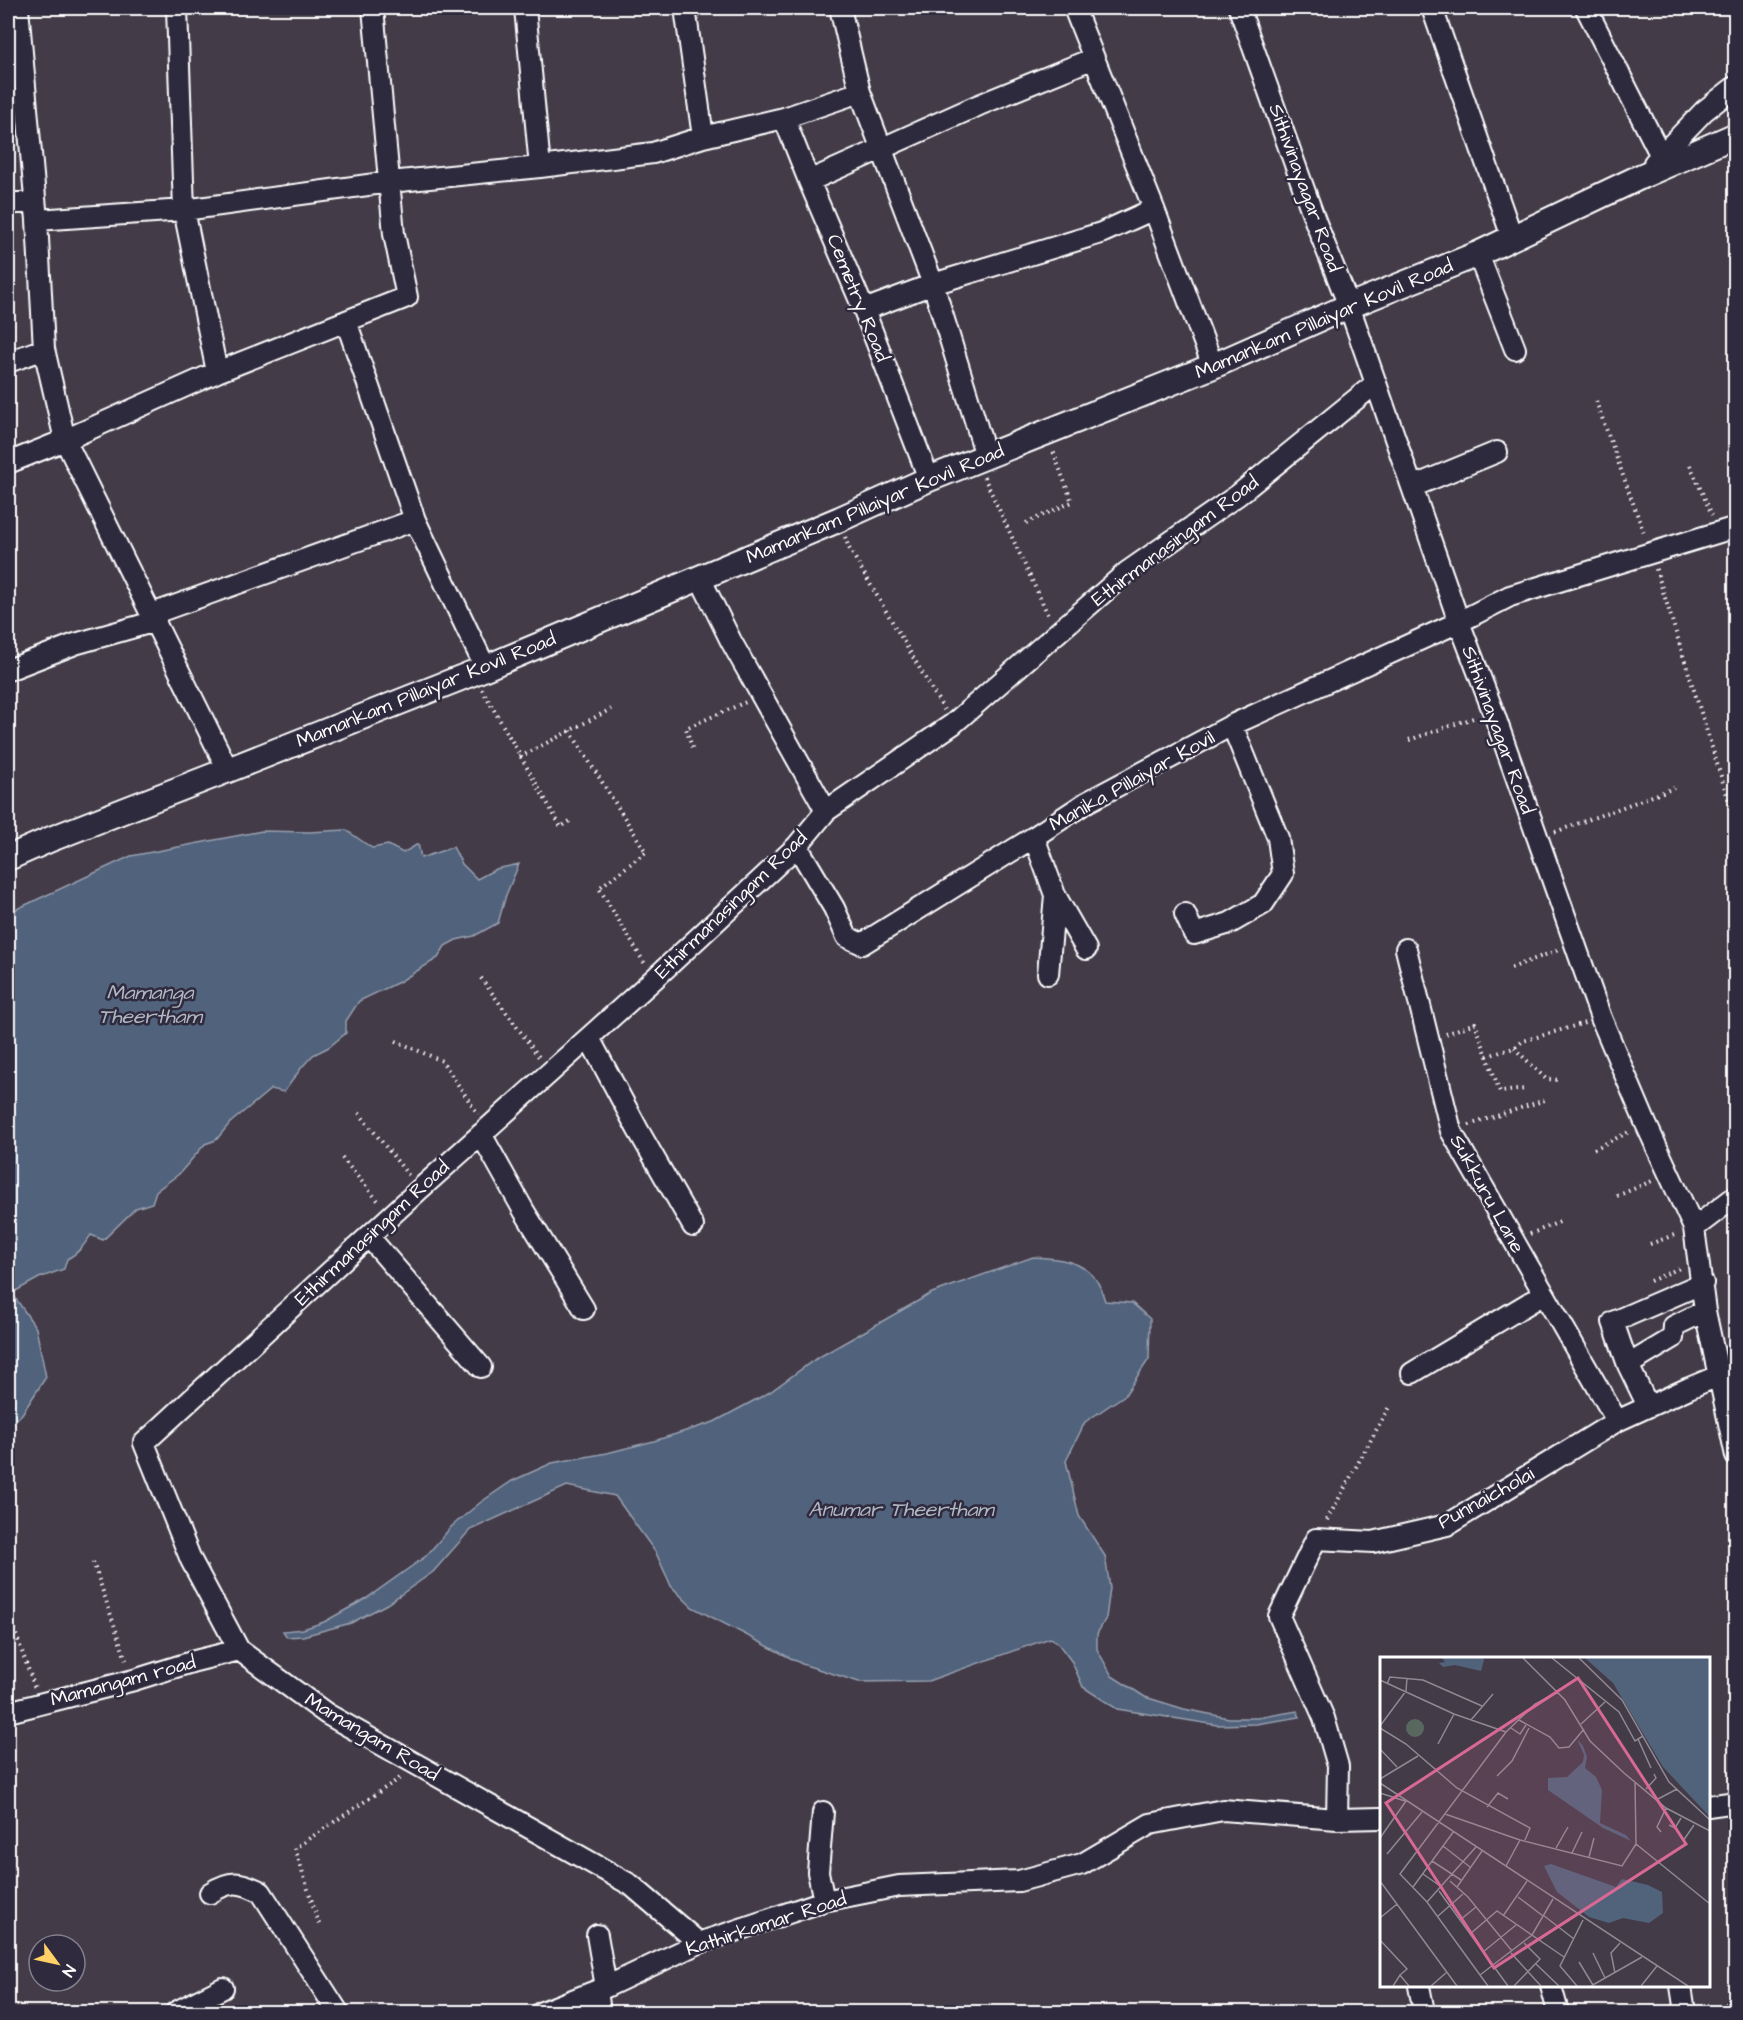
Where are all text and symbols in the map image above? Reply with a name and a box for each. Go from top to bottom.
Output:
street label: Sithivinayagar Road [1261,100,1348,276]
street label: Cemetry Road [819,230,896,366]
street label: Mamankam Pillaiyar Kovil Road [1191,252,1458,387]
street label: Mamankam Pillaiyar Kovil Road [742,437,1009,572]
street label: Ethirmanasingam Road [1086,469,1265,614]
street label: Mamankam Pillaiyar Kovil Road [292,625,560,756]
street label: Sithivinayagar Road [1454,642,1541,818]
street label: Manika Pillaiyar Kovil [1044,724,1220,839]
street label: Ethirmanasingam Road [648,824,814,986]
water label: Mamanga Theertham [98,978,205,1031]
street label: Sukkuru Lane [1443,1130,1531,1259]
street label: Ethirmanasingam Road [288,1154,456,1313]
street label: Punnaicholai [1433,1460,1539,1536]
water label: Anumar Theertham [808,1495,996,1524]
street label: Mamangam road [47,1648,199,1715]
inset map [1380,1657,1710,1987]
street label: Mamangam Road [299,1686,445,1789]
street label: Kathirkamar Road [682,1885,850,1963]
north arrow [27,1933,87,1993]
text: N [57,1960,81,1981]

